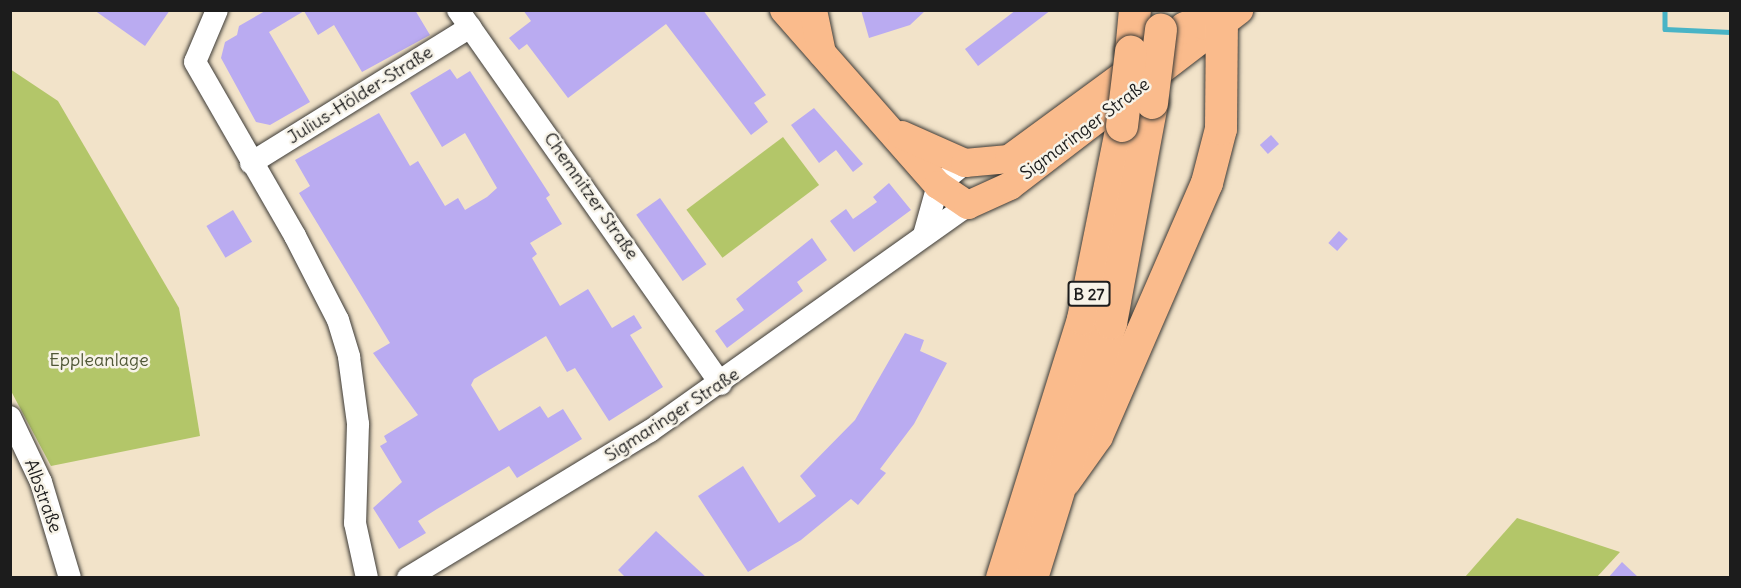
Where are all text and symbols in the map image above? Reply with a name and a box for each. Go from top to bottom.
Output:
street label: Julius-Hölder-Straße [283,41,437,149]
street label: Sigmaringer Straße [1016,73,1154,185]
street label: Chemnitzer Straße [539,128,643,264]
road number: B 27 [1066,281,1112,307]
park label: Eppleanlage [49,349,149,371]
street label: Sigmaringer Straße [601,363,743,467]
street label: Albstraße [20,456,66,536]

